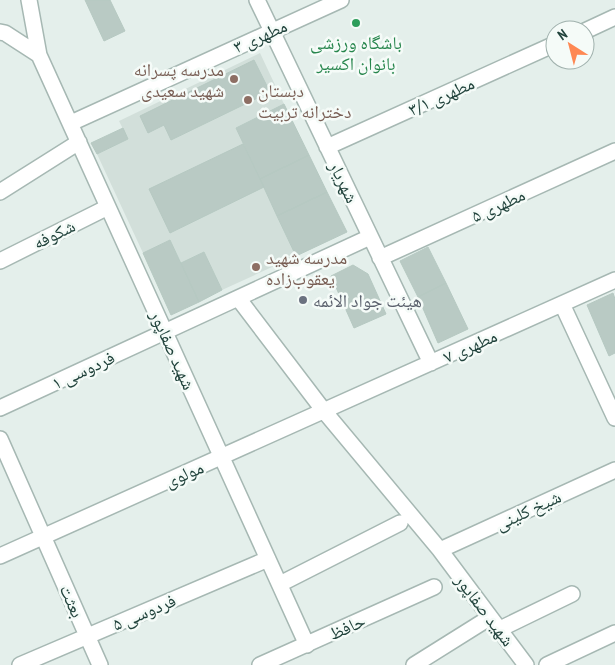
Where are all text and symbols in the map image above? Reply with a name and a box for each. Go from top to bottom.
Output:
street label: مطهری ۳ [229,14,291,58]
marker: باشگاه ورزشی بانوان اکسیر [350,17,362,29]
north arrow [545,20,595,70]
text: N [554,25,571,44]
place label: باشگاه ورزشی بانوان اکسیر [310,31,402,75]
place label: مدرسه پسرانه شهید سعیدی [134,58,224,102]
street label: مطهری ۳/۱ [404,71,478,121]
marker: مدرسه پسرانه شهید سعیدی [228,73,240,85]
place label: دبستان دخترانه تربیت [258,79,351,123]
marker: دبستان دخترانه تربیت [242,94,254,106]
street label: شهریار [324,156,364,207]
street label: مطهری ۵ [467,183,529,227]
street label: شکوفه [29,214,79,254]
place label: مدرسه شهید یعقوب‌زاده [266,246,347,290]
marker: مدرسه شهید یعقوب‌زاده [250,261,262,273]
place label: هیئت جواد الائمه [313,289,422,312]
marker: هیئت جواد الائمه [297,294,309,306]
street label: شهید صفاپور [145,306,201,393]
street label: مطهری ۷ [439,324,501,368]
street label: فردوسی ۱ [48,345,118,395]
street label: مولوی [161,455,207,493]
street label: شیخ کلینی [491,485,565,536]
street label: شهید صفاپور [450,568,520,651]
street label: بعثت [55,581,89,621]
street label: فردوسی ۵ [109,588,179,636]
street label: حافظ [325,609,369,645]

